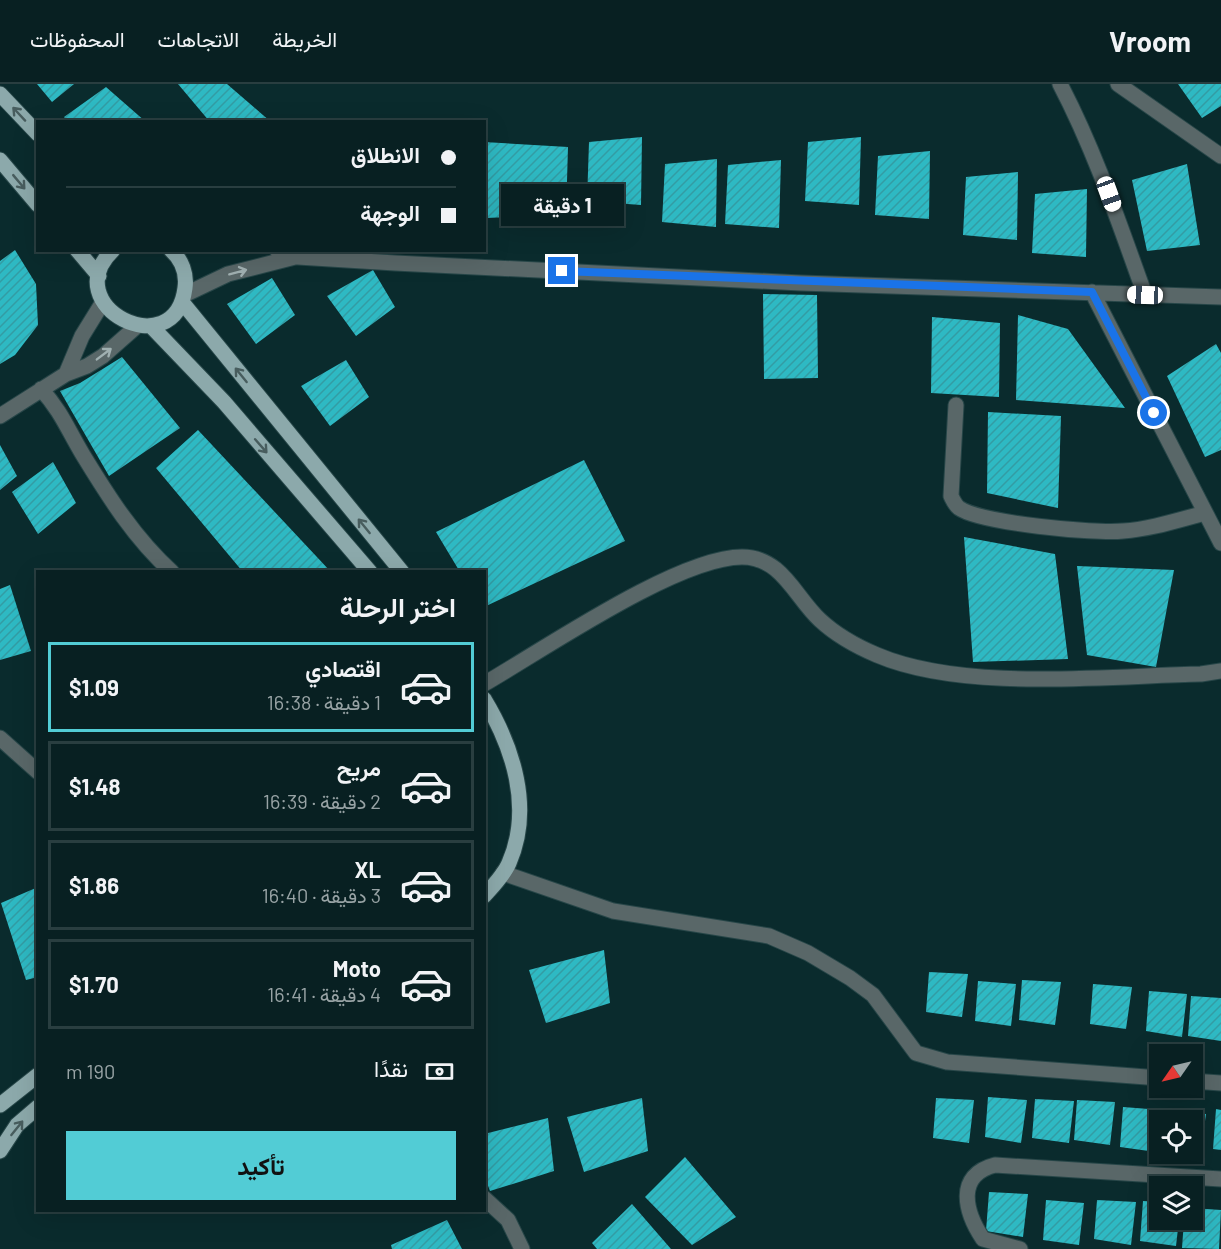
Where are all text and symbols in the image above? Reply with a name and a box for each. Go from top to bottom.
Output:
text: Vroom [1109,24,1191,58]
text: المحفوظات [30,26,125,51]
text: الاتجاهات [158,26,239,51]
text: الخريطة [272,26,337,51]
one-way arrow [12,107,26,122]
text: الانطلاق [351,141,420,167]
one-way arrow [12,174,25,190]
car [1094,174,1124,214]
callout: 1 دقيقة [500,184,624,226]
text: 1 دقيقة [533,193,592,217]
text: الوجهة [360,199,420,225]
route end [548,257,575,284]
one-way arrow [228,265,247,277]
car [1127,285,1163,305]
one-way arrow [96,348,112,361]
one-way arrow [234,368,248,383]
route start [1140,399,1167,426]
one-way arrow [254,438,268,453]
one-way arrow [358,518,371,534]
text: اختر الرحلة [340,590,456,622]
text: اقتصادي [305,655,381,681]
icon: car [399,660,453,714]
text: $1.09 [69,674,119,700]
text: 1 دقيقة · 16:38 [267,690,381,714]
text: مريح [337,754,381,780]
icon: car [399,759,453,813]
text: $1.48 [69,773,121,799]
text: 2 دقيقة · 16:39 [263,789,381,813]
text: XL [355,856,381,882]
icon: car [399,858,453,912]
text: $1.86 [69,872,119,898]
text: 3 دقيقة · 16:40 [262,883,381,907]
text: Moto [333,955,381,981]
icon: car [399,957,453,1011]
text: $1.70 [69,971,119,997]
text: 4 دقيقة · 16:41 [267,982,381,1006]
north arrow [1149,1044,1203,1098]
map controls [1149,1044,1203,1230]
text: نقدًا [374,1055,408,1081]
icon: cash [423,1055,456,1088]
text: 190 m [66,1059,115,1083]
button: locate [1149,1110,1203,1164]
one-way arrow [10,1121,24,1136]
button: تأكيد [66,1131,456,1200]
button: layers [1149,1176,1203,1230]

